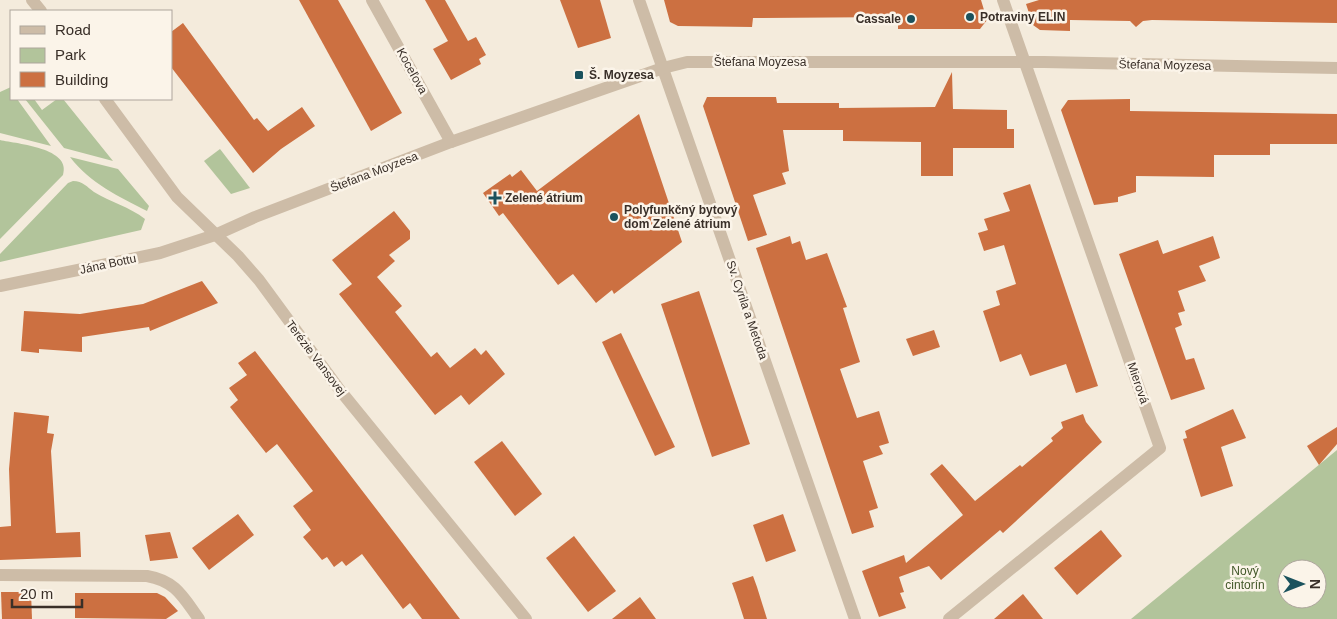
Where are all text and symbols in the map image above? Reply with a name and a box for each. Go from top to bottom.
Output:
legend [10,10,172,100]
place label: Potraviny ELIN [980,10,1065,24]
marker: Potraviny ELIN [964,11,976,23]
place label: Cassale [856,12,901,26]
marker: Cassale [905,13,917,25]
text: Road [55,21,91,38]
text: Park [55,46,86,63]
street label: Koceľova [394,46,430,97]
street label: Štefana Moyzesa [714,54,807,69]
street label: Štefana Moyzesa [1119,56,1212,73]
place label: Š. Moyzesa [589,67,654,82]
marker: Š. Moyzesa [573,69,585,81]
text: Building [55,71,108,88]
street label: Štefana Moyzesa [328,148,420,195]
place label: Zelené átrium [505,191,583,205]
marker: Zelené átrium [489,192,501,204]
place label: Polyfunkčný bytový dom Zelené átrium [624,203,738,231]
marker: Polyfunkčný bytový dom Zelené átrium [608,211,620,223]
street label: Jána Bottu [78,251,138,277]
street label: Sv. Cyrila a Metoda [723,259,771,362]
street label: Terézie Vansovej [283,318,349,398]
street label: Mierová [1124,361,1152,406]
north arrow [1277,559,1327,609]
park label: Nový cintorín [1225,564,1265,592]
scale bar [12,576,82,608]
text: N [1307,579,1323,589]
text: 20 m [20,585,53,602]

